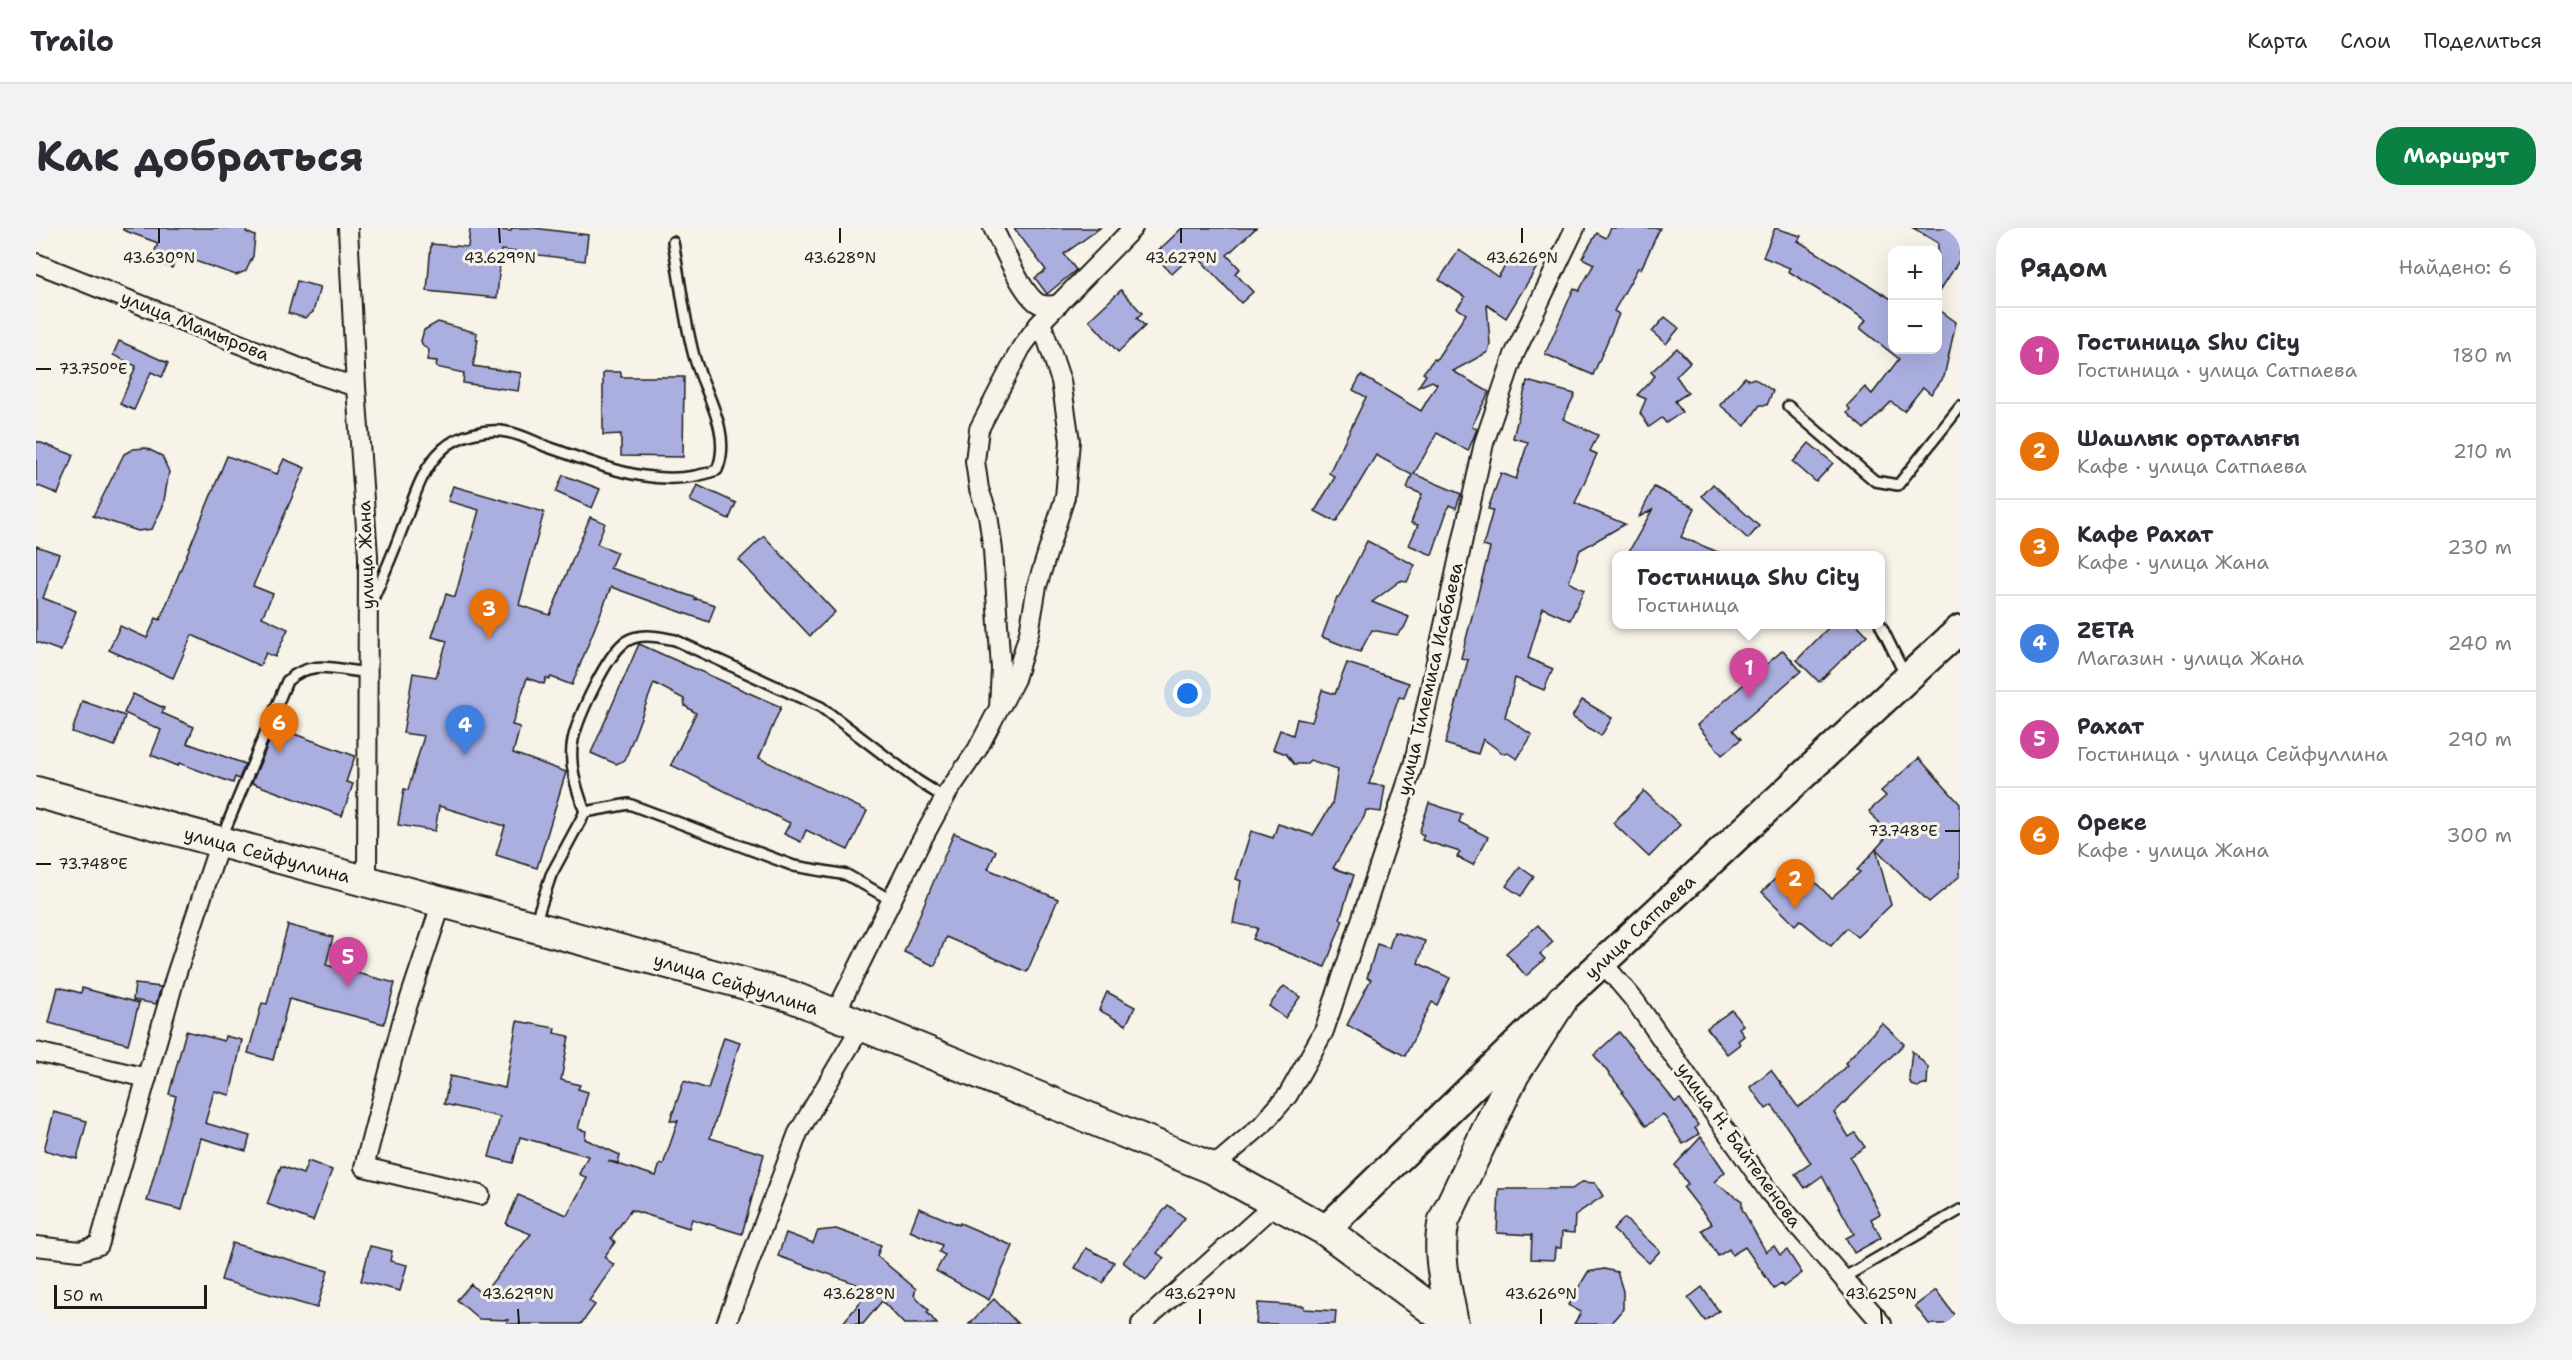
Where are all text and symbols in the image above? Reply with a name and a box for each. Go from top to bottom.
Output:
text: Trailo [30,22,114,60]
text: Карта [2247,27,2307,55]
text: Слои [2340,27,2391,55]
text: Поделиться [2424,27,2542,55]
button: Маршрут [2376,127,2536,185]
text: Как добраться [36,128,364,184]
map controls [1888,246,1942,354]
button: + [1888,246,1942,300]
text: 43.630°N [123,248,195,268]
text: 43.629°N [464,248,536,268]
text: 43.628°N [804,248,876,268]
text: 43.627°N [1145,248,1217,268]
text: 43.626°N [1486,248,1558,268]
text: Рядом [2020,250,2107,285]
text: Найдено: 6 [2399,254,2512,280]
street label: улица Мамырова [117,285,273,367]
button: − [1888,300,1942,354]
text: Гостиница Shu City [2077,328,2300,357]
text: 1 [2035,342,2044,368]
text: 180 m [2452,342,2512,368]
text: Гостиница · улица Сатпаева [2077,357,2357,383]
text: 73.750°E [59,359,127,379]
text: Шашлык орталығы [2077,424,2300,453]
text: 2 [2033,438,2047,464]
text: 210 m [2453,438,2512,464]
text: Кафе · улица Сатпаева [2077,453,2307,479]
street label: улица Жана [352,500,380,610]
text: Кафе Рахат [2077,520,2213,549]
text: 3 [2033,534,2047,560]
text: 230 m [2447,534,2512,560]
text: Кафе · улица Жана [2077,549,2269,575]
popup [1612,551,1885,629]
street label: улица Тилемиса Исабаева [1391,560,1469,798]
text: Гостиница Shu City [1637,563,1860,592]
pin: 3 [470,590,508,639]
text: Гостиница [1637,592,1739,618]
text: ZETA [2077,616,2134,645]
text: 4 [2033,630,2047,656]
text: 240 m [2447,630,2512,656]
text: Магазин · улица Жана [2077,645,2304,671]
pin: 1 [1730,648,1768,698]
your location [1173,679,1202,708]
pin: 6 [260,704,298,753]
pin: 4 [446,706,484,755]
text: Рахат [2077,712,2144,741]
text: 5 [2033,726,2046,752]
text: 290 m [2447,726,2512,752]
text: Гостиница · улица Сейфуллина [2077,741,2388,767]
text: Ореке [2077,808,2147,837]
street label: улица Сейфуллина [181,821,353,889]
text: 73.748°E [1868,821,1938,841]
text: 6 [2033,822,2047,848]
text: 300 m [2446,822,2512,848]
text: Кафе · улица Жана [2077,837,2269,863]
text: 73.748°E [58,854,128,874]
pin: 2 [1776,860,1814,909]
street label: улица Сатпаева [1580,869,1700,985]
pin: 5 [328,938,368,987]
street label: улица Сейфуллина [651,948,821,1020]
street label: улица Н. Байтеленова [1671,1058,1807,1232]
scale bar [54,1282,207,1310]
text: 43.629°N [482,1284,554,1304]
text: 43.628°N [823,1284,895,1304]
text: 43.627°N [1164,1284,1236,1304]
text: 43.626°N [1505,1284,1577,1304]
text: 43.625°N [1845,1284,1917,1304]
text: 50 m [63,1285,103,1306]

